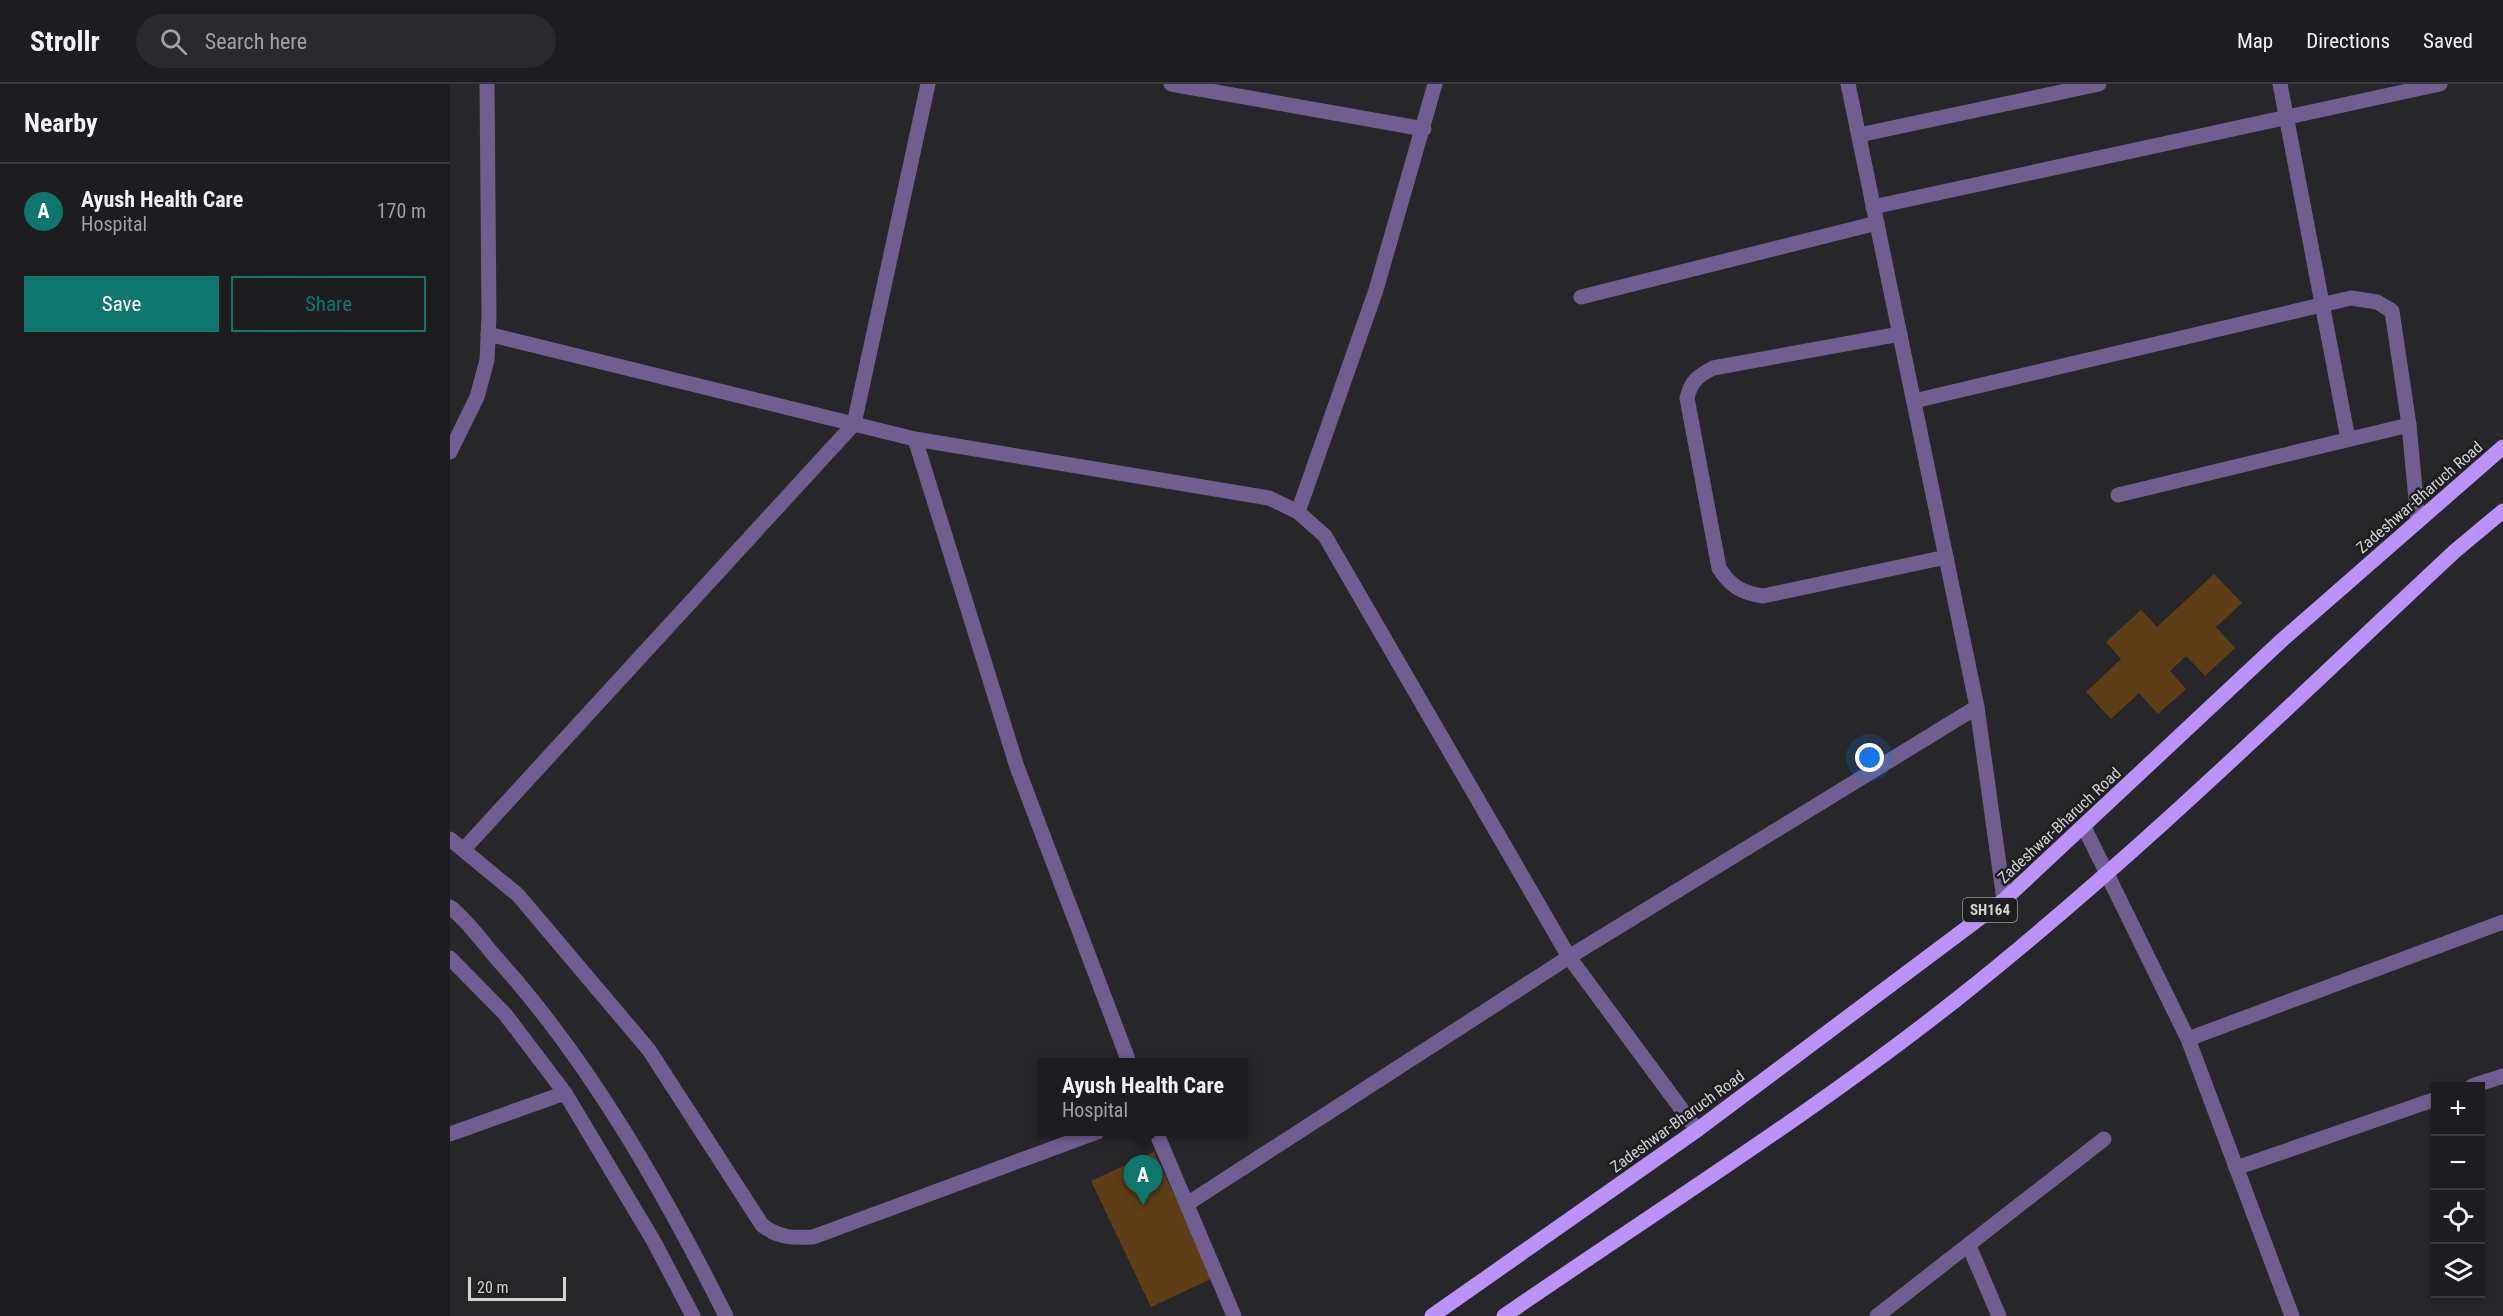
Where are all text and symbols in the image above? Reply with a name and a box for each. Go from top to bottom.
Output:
search box [136,14,556,68]
text: Strollr [30,25,100,58]
icon: search [157,25,190,58]
text: Search here [205,29,307,54]
text: Map [2237,29,2273,53]
text: Directions [2306,29,2390,53]
text: Saved [2423,29,2473,53]
text: Nearby [24,108,98,138]
text: Ayush Health Care [81,187,243,212]
text: A [38,199,49,223]
text: 170 m [377,199,426,223]
text: Hospital [81,212,147,236]
button: Save [24,276,219,332]
button: Share [231,276,426,332]
street label: Zadeshwar-Bharuch Road [2352,437,2486,557]
your location [1855,743,1884,772]
street label: Zadeshwar-Bharuch Road [1994,764,2125,887]
road number: SH164 [1963,898,2017,922]
popup [1038,1058,1248,1136]
street label: Zadeshwar-Bharuch Road [1607,1066,1748,1176]
text: Ayush Health Care [1062,1073,1224,1098]
map controls [2431,1082,2485,1298]
button: + [2431,1082,2485,1136]
text: Hospital [1062,1098,1128,1122]
button: − [2431,1136,2485,1190]
pin: A [1124,1156,1162,1205]
button: locate [2431,1190,2485,1244]
button: layers [2431,1244,2485,1298]
scale bar [468,1274,566,1302]
text: 20 m [477,1278,509,1297]

